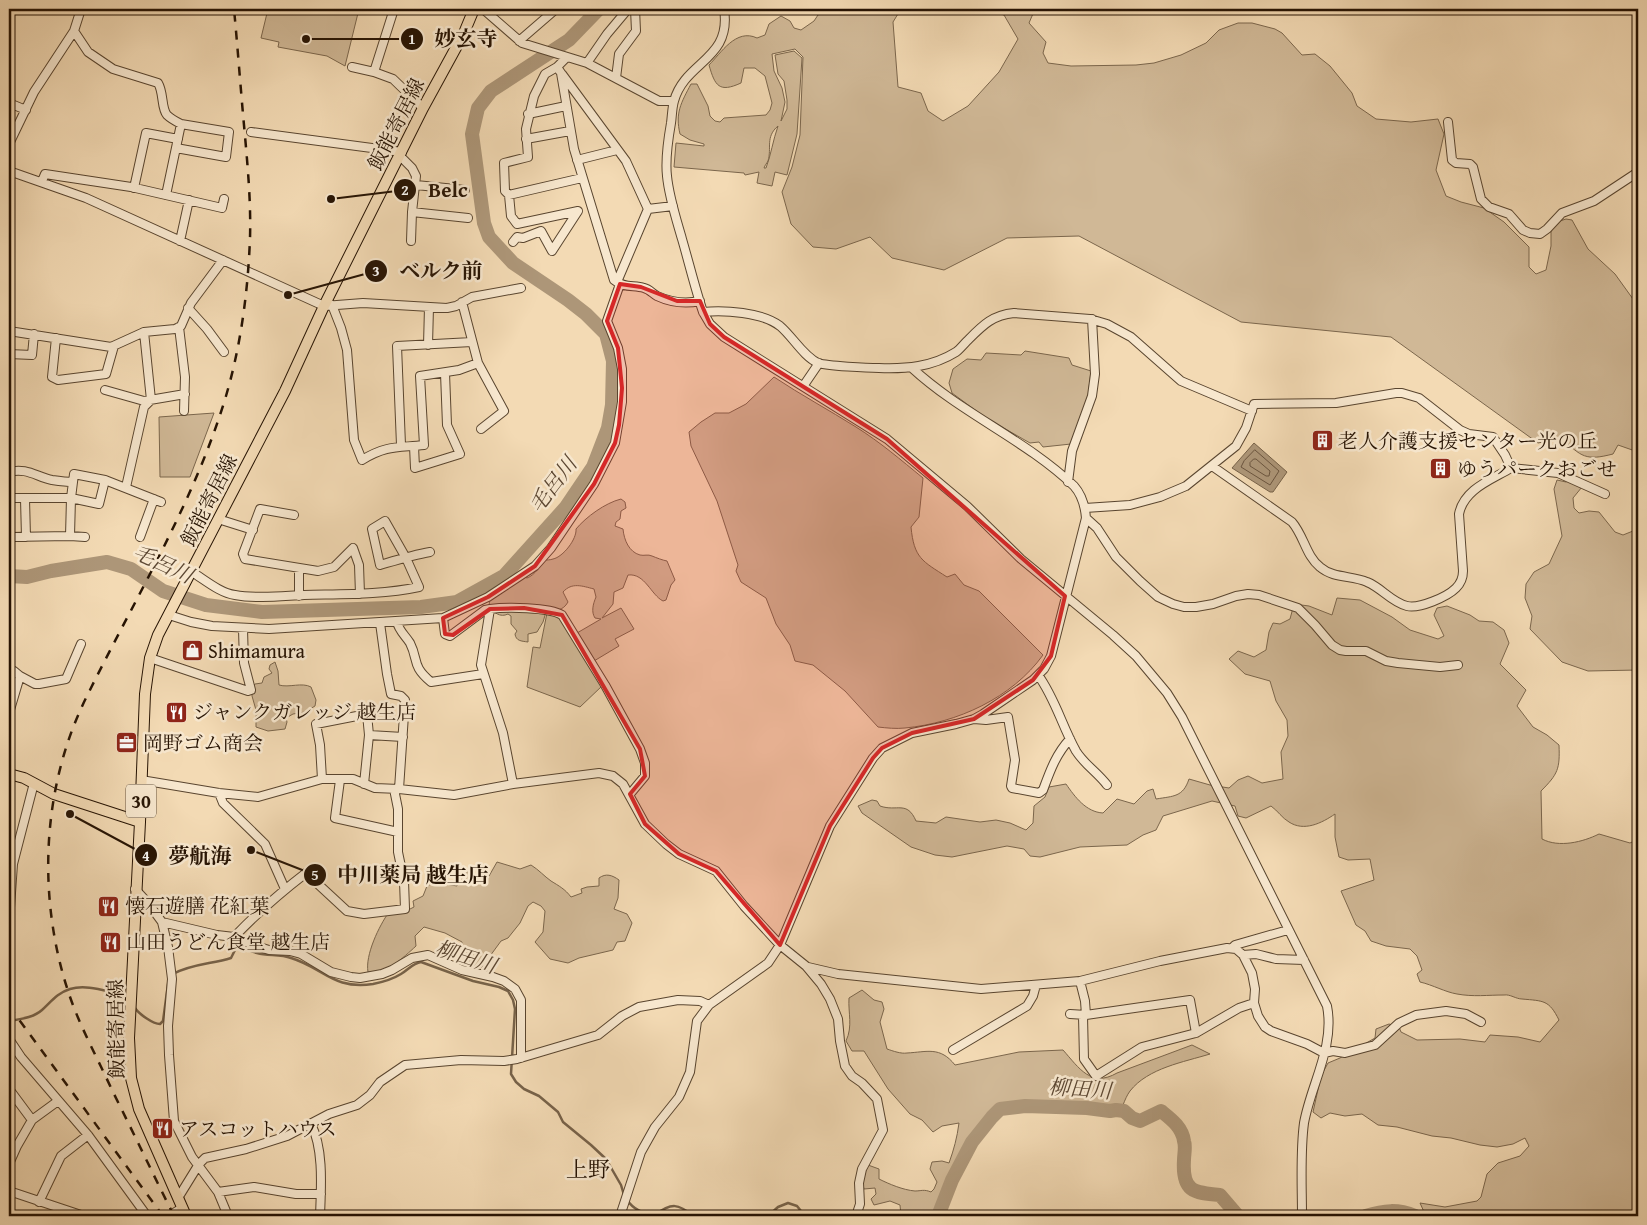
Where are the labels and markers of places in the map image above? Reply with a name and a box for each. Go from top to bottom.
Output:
callout: 妙玄寺 [399,21,507,57]
callout: Belc [393,172,477,208]
callout: ベルク前 [364,253,493,289]
place label: 老人介護支援センター光の丘 [1338,426,1597,455]
building icon: 老人介護支援センター光の丘 [1310,429,1334,453]
place label: ゆうパークおごせ [1457,454,1617,483]
building icon: ゆうパークおごせ [1429,457,1453,481]
place label: Shimamura [208,636,306,665]
shop icon: Shimamura [180,639,204,663]
place label: ジャンクガレッジ 越生店 [193,697,416,726]
restaurant icon: ジャンクガレッジ 越生店 [165,700,189,724]
place label: 岡野ゴム商会 [143,728,263,757]
office icon: 岡野ゴム商会 [115,731,139,755]
callout: 夢航海 [133,837,241,873]
callout: 中川薬局 越生店 [302,857,499,893]
place label: 懐石遊膳 花紅葉 [125,891,269,920]
restaurant icon: 懐石遊膳 花紅葉 [97,894,121,918]
place label: 山田うどん食堂 越生店 [126,927,330,956]
restaurant icon: 山田うどん食堂 越生店 [98,930,122,954]
place label: アスコットハウス [179,1114,337,1143]
restaurant icon: アスコットハウス [151,1117,175,1141]

